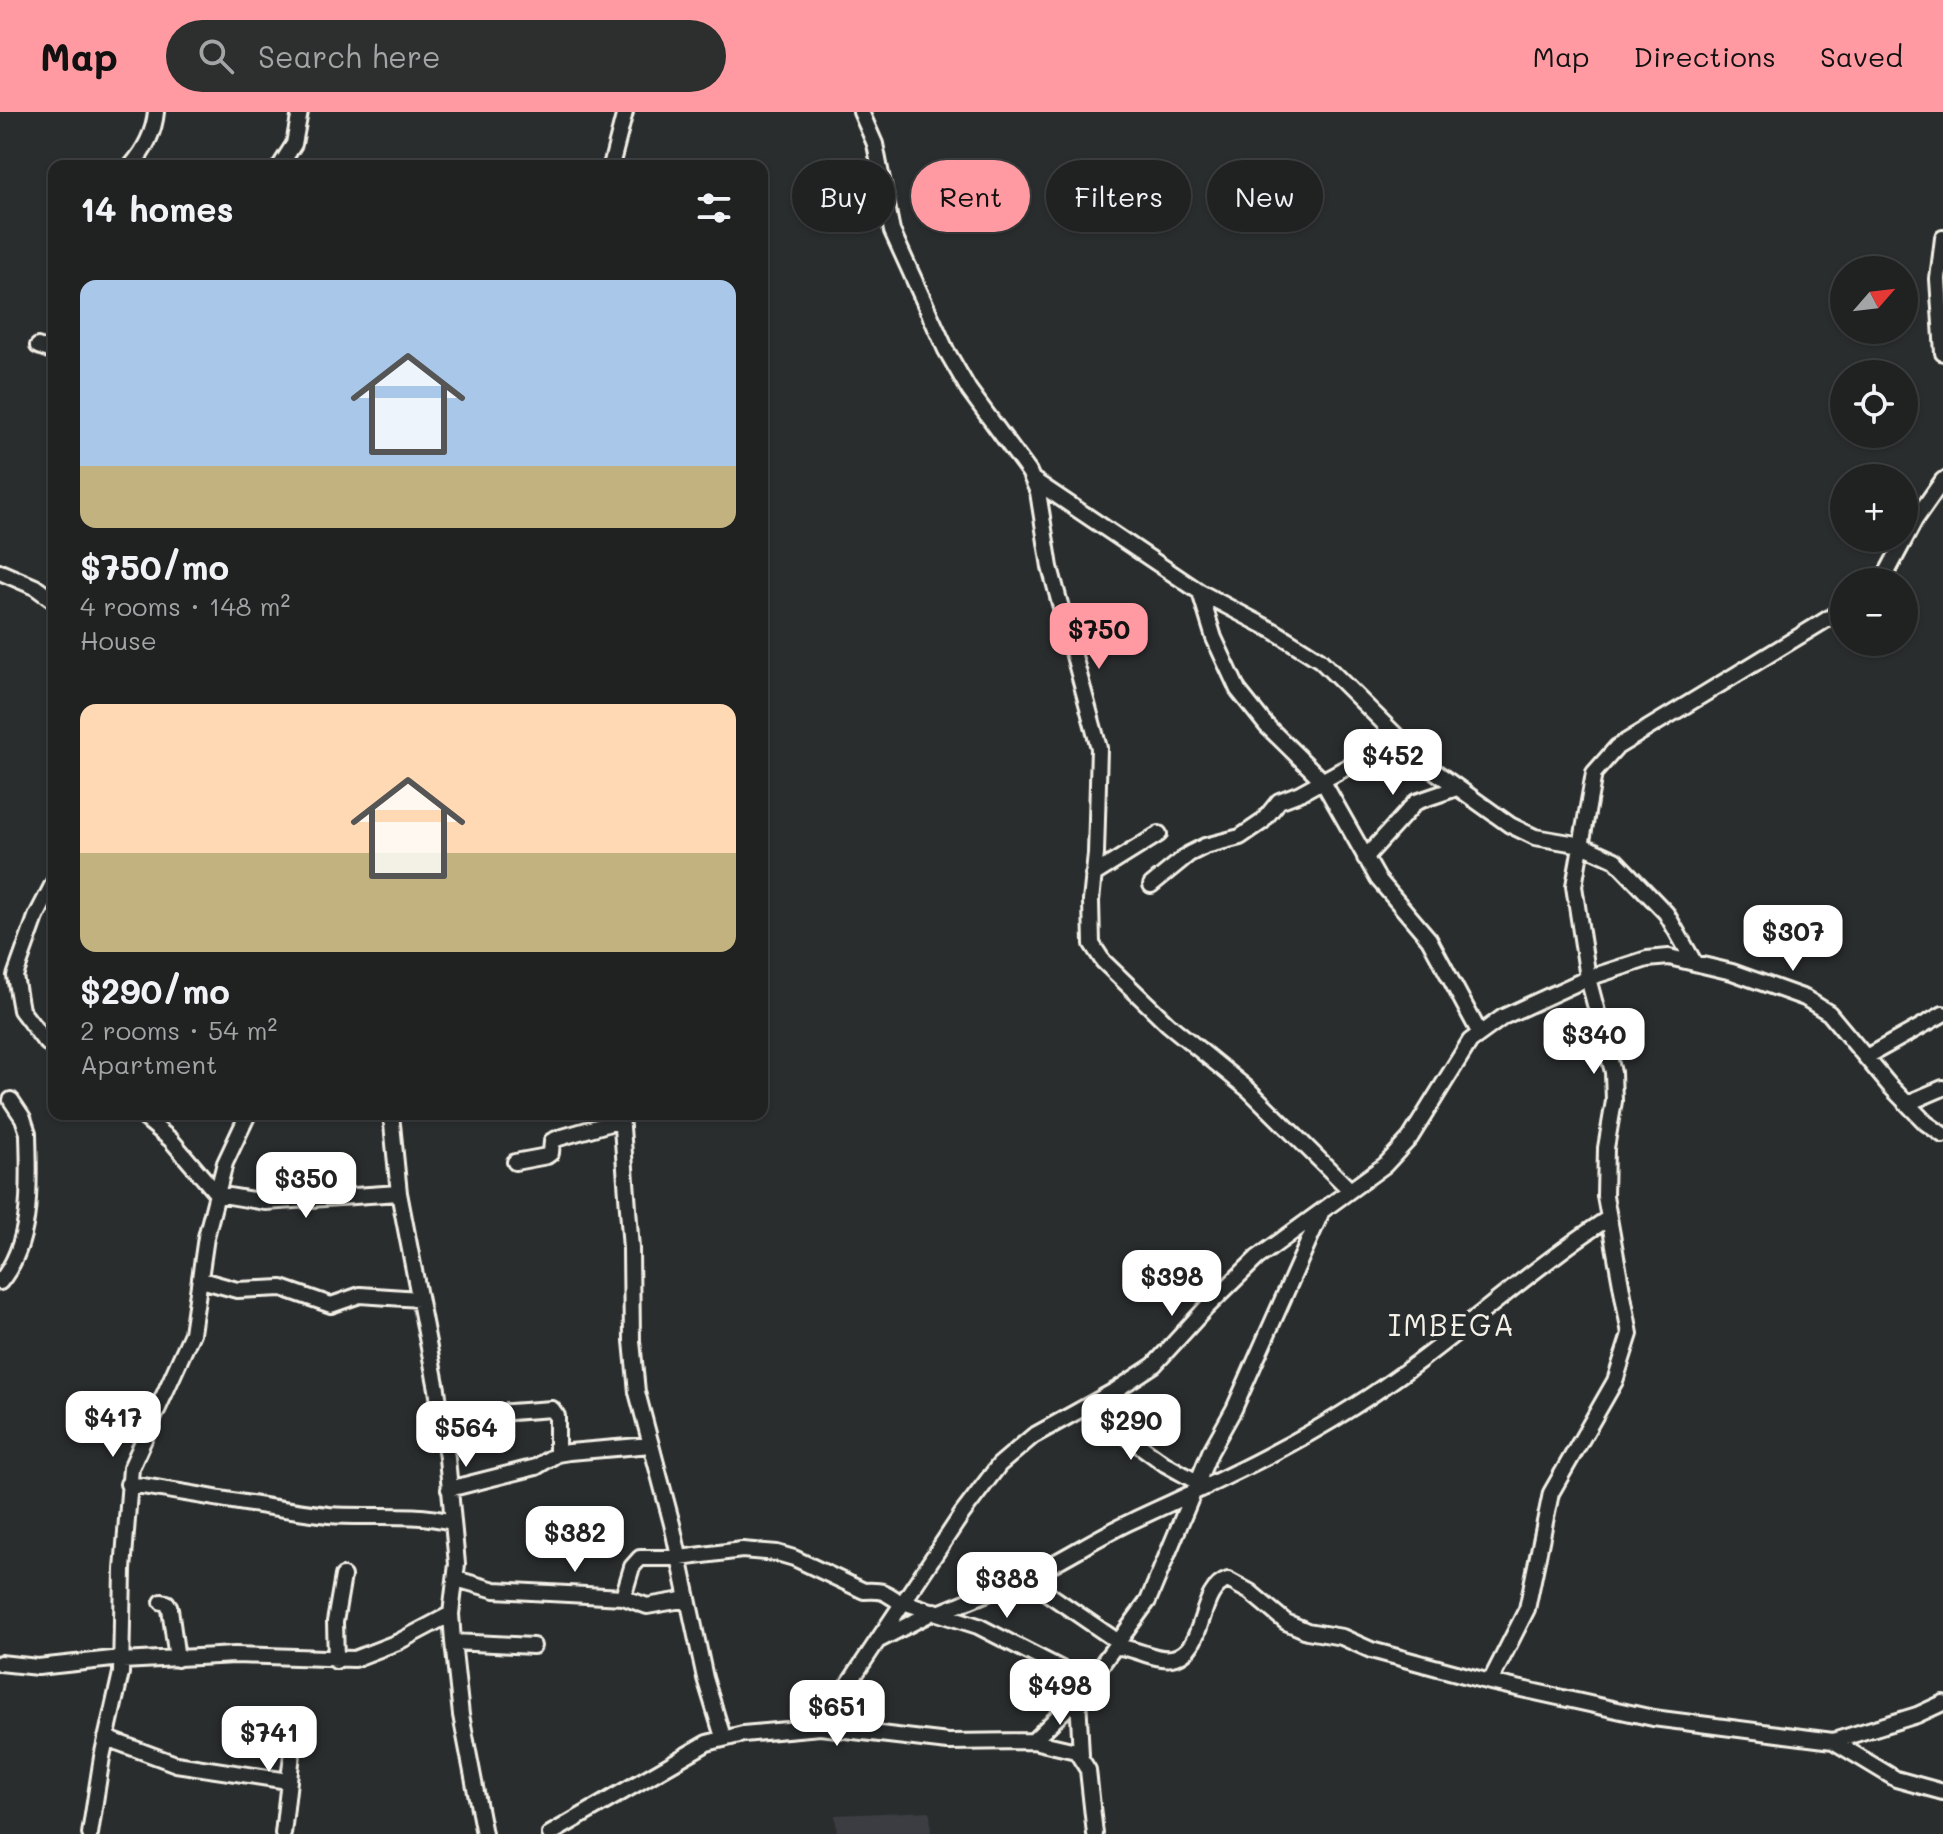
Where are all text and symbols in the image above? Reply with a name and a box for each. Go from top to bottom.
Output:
search box [166,20,726,92]
text: Map [40,31,118,81]
icon: search [194,34,238,78]
text: Search here [258,36,441,76]
text: Map [1533,38,1590,74]
text: Directions [1634,38,1776,74]
text: Saved [1820,38,1903,74]
chip: Buy [792,160,895,232]
chip: Rent [911,160,1030,232]
chip: Filters [1046,160,1191,232]
chip: New [1207,160,1323,232]
text: 14 homes [80,186,234,231]
icon: filters [692,186,736,230]
north arrow [1830,256,1918,344]
map controls [1830,256,1918,656]
icon: home [336,332,480,476]
button: locate [1830,360,1918,448]
button: + [1830,464,1918,552]
text: $750/mo [80,544,229,589]
button: − [1830,568,1918,656]
text: 4 rooms · 148 m² [80,589,290,623]
pin: $750 [1052,603,1146,671]
text: $750 [1068,612,1130,646]
text: House [80,623,157,657]
pin: $452 [1346,729,1440,797]
text: $452 [1362,738,1424,772]
icon: home [336,756,480,900]
pin: $307 [1746,905,1840,973]
text: $307 [1762,914,1824,948]
text: $290/mo [80,968,230,1013]
pin: $340 [1547,1008,1641,1076]
text: 2 rooms · 54 m² [80,1013,277,1047]
text: $340 [1562,1017,1626,1051]
text: Apartment [80,1047,217,1081]
pin: $350 [259,1152,353,1220]
text: $350 [274,1161,338,1195]
pin: $398 [1125,1250,1219,1318]
text: $398 [1140,1259,1204,1293]
district label: IMBEGA [1388,1304,1516,1344]
pin: $417 [66,1391,160,1459]
pin: $290 [1084,1394,1178,1462]
text: $417 [84,1400,142,1434]
pin: $564 [419,1401,513,1469]
text: $290 [1100,1403,1162,1437]
text: $564 [434,1410,498,1444]
pin: $382 [528,1506,622,1574]
text: $382 [544,1515,606,1549]
pin: $388 [960,1552,1054,1620]
text: $388 [975,1561,1039,1595]
pin: $498 [1013,1659,1107,1727]
text: $498 [1028,1668,1092,1702]
pin: $651 [790,1680,884,1748]
text: $651 [808,1689,866,1723]
pin: $741 [222,1706,316,1774]
text: $741 [240,1715,298,1749]

